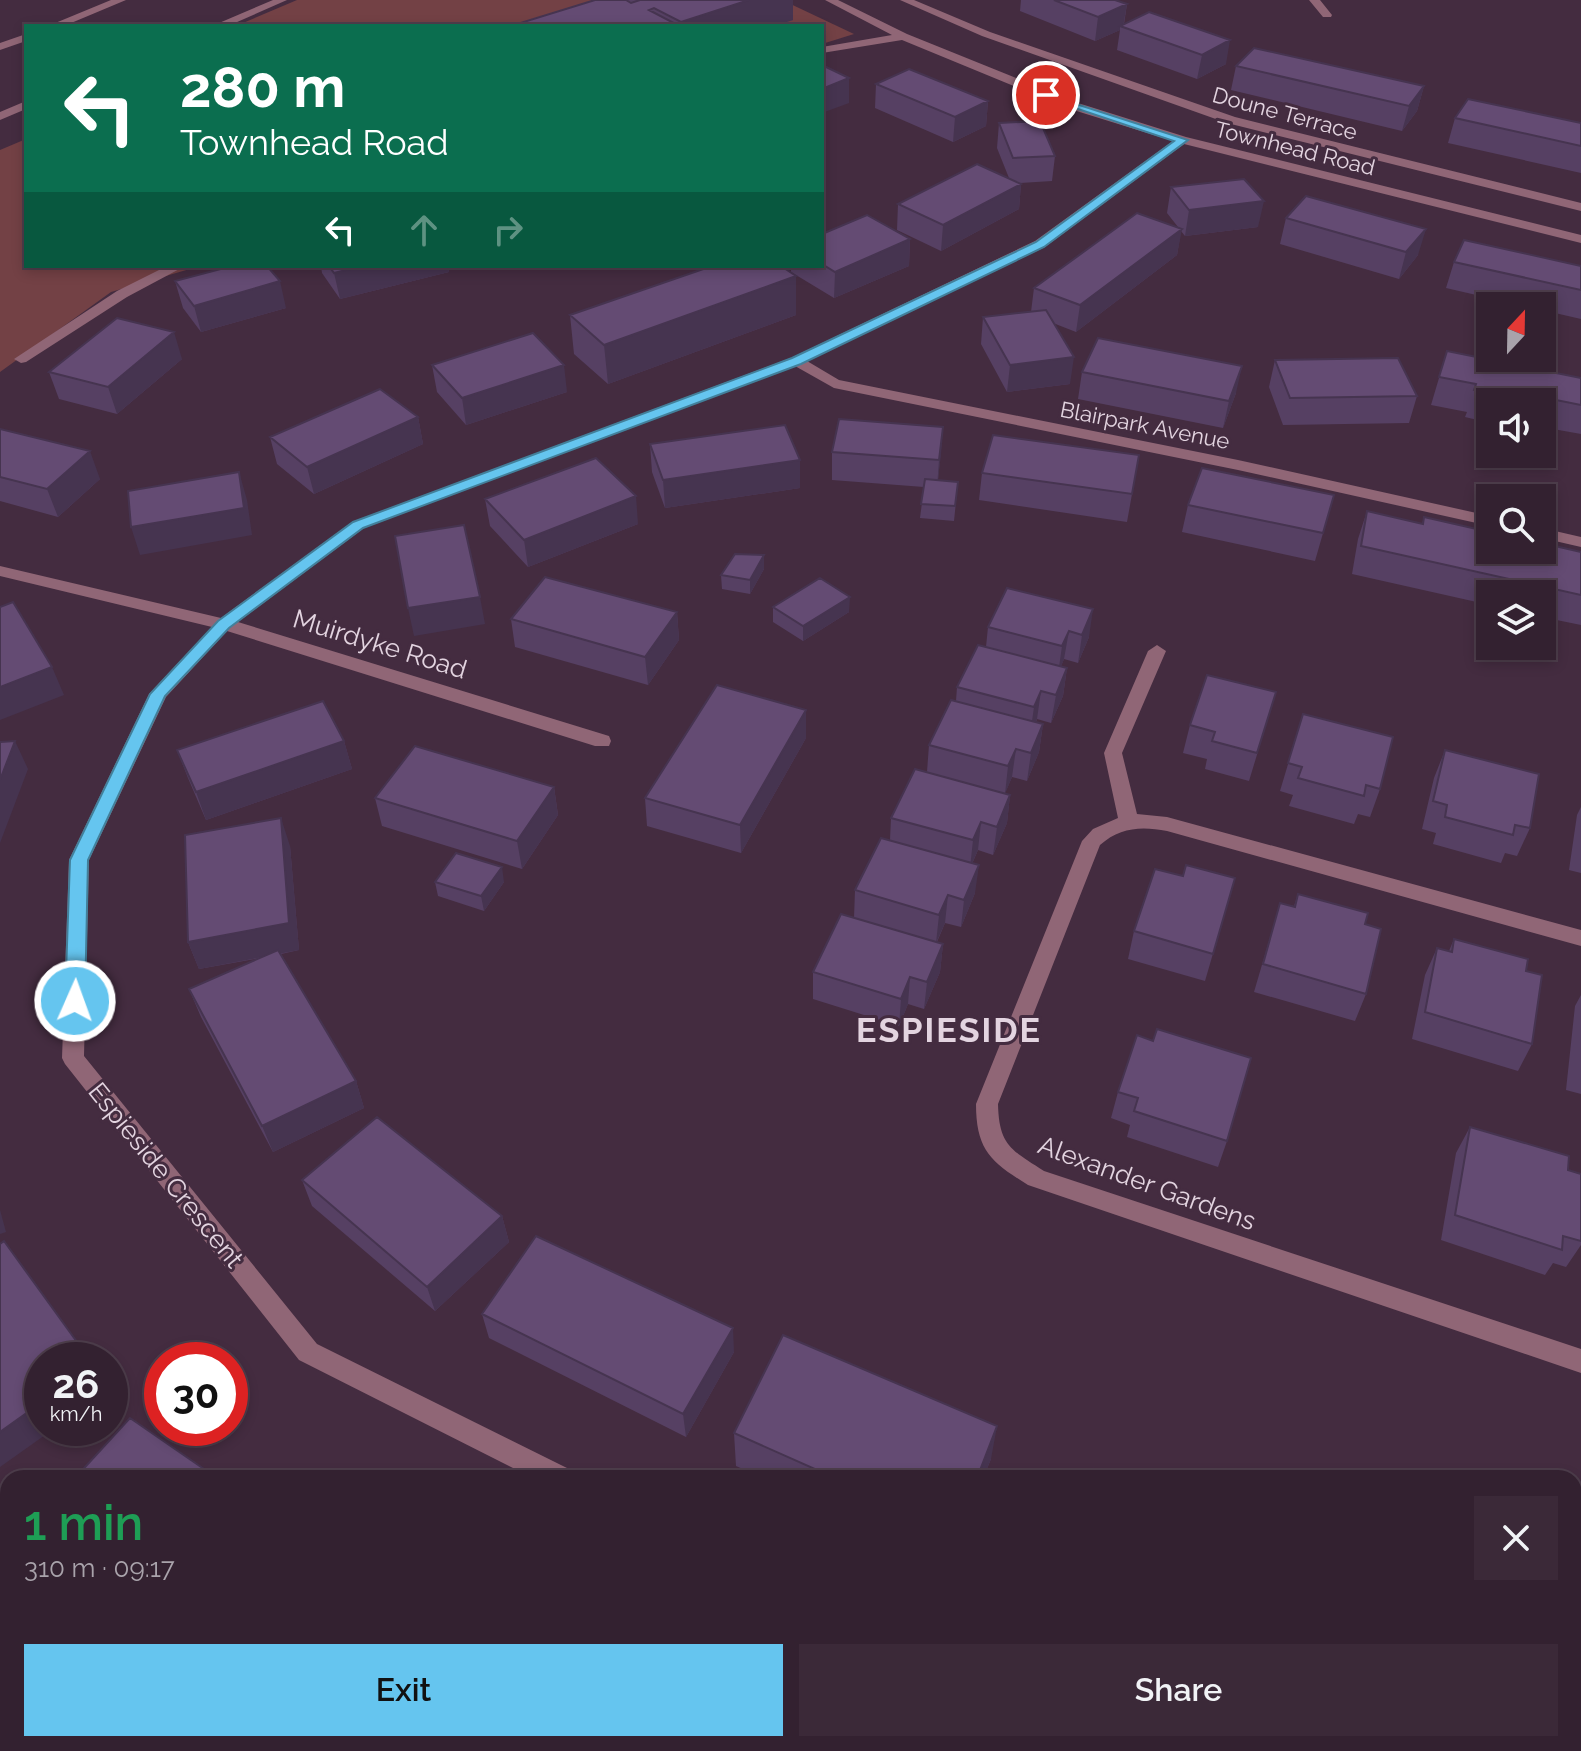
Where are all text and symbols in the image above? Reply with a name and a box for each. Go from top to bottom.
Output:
text: 280 m [180,54,345,120]
icon: left [48,56,152,160]
pin [1012,61,1080,129]
icon: arrive [1024,73,1068,117]
street label: Doune Terrace [1210,81,1360,145]
street label: Townhead Road [1212,116,1378,180]
text: Townhead Road [180,121,449,163]
icon: left [318,208,362,252]
icon: ahead [402,208,446,252]
icon: right [486,208,530,252]
north arrow [1476,292,1556,372]
map controls [1476,292,1556,660]
button: sound [1476,388,1556,468]
street label: Blairpark Avenue [1058,396,1232,454]
button: search [1476,484,1556,564]
button: layers [1476,580,1556,660]
street label: Muirdyke Road [289,603,471,685]
position arrow [33,959,117,1043]
district label: ESPIESIDE [856,1010,1042,1050]
street label: Espieside Crescent [82,1077,250,1274]
street label: Alexander Gardens [1034,1130,1260,1236]
speed limit sign: 30 [144,1342,248,1446]
text: 26 [53,1360,99,1407]
text: km/h [50,1402,102,1426]
text: 1 min [24,1495,143,1551]
button: close [1474,1496,1558,1580]
text: 310 m · 09:17 [24,1553,175,1583]
button: Exit [24,1644,783,1736]
button: Share [799,1644,1558,1736]

